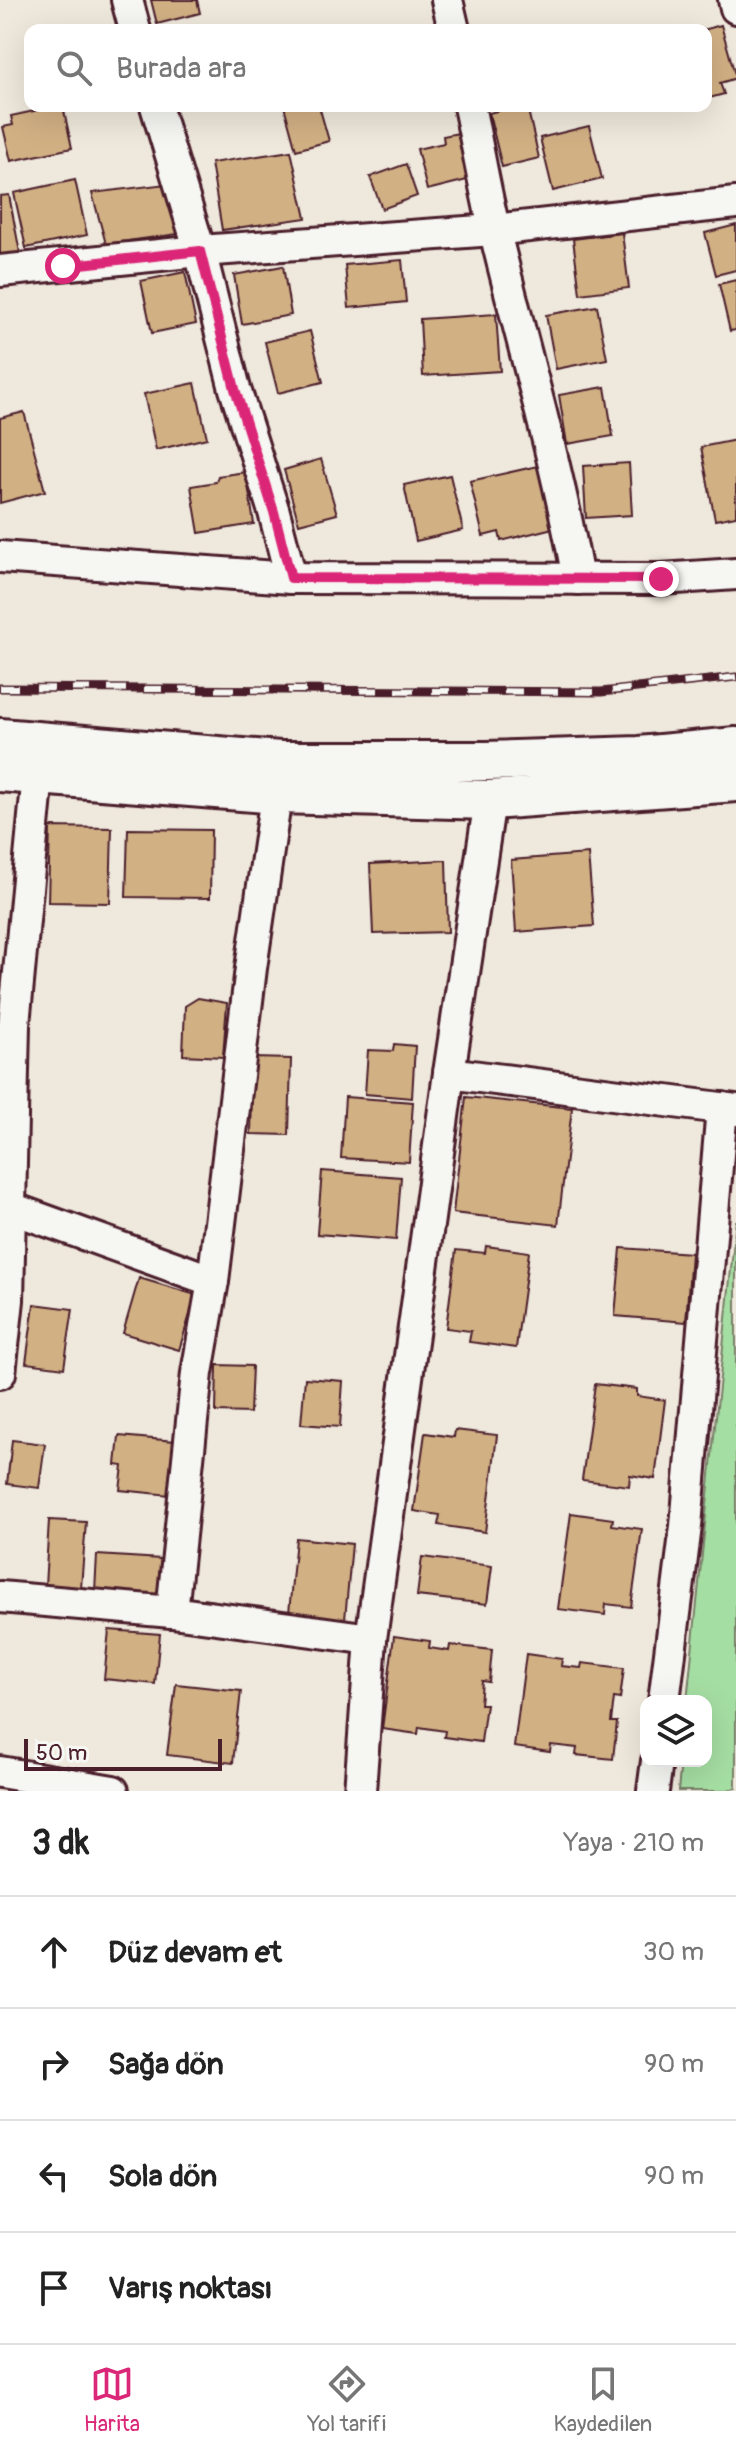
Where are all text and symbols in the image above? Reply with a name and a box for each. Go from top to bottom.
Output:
search box [24,24,712,112]
icon: search [52,46,96,90]
text: Burada ara [116,50,247,87]
route start [45,248,81,284]
route end [643,561,679,597]
map controls [640,1695,712,1767]
button: layers [640,1695,712,1767]
scale bar [24,1735,222,1771]
text: 50 m [36,1739,87,1767]
text: 3 dk [32,1822,89,1865]
text: Yaya · 210 m [564,1827,704,1859]
icon: ahead [32,1930,76,1974]
text: Düz devam et [108,1934,282,1971]
text: 30 m [643,1936,704,1968]
icon: right [32,2042,76,2086]
text: Sağa dön [108,2046,224,2083]
text: 90 m [644,2048,704,2080]
icon: left [32,2154,76,2198]
text: Sola dön [108,2158,217,2195]
text: 90 m [644,2160,704,2192]
icon: arrive [32,2266,76,2310]
text: Varış noktası [108,2270,272,2307]
tab: Harita [84,2362,140,2438]
tab: Yol tarifi [307,2362,386,2438]
tab: Kaydedilen [554,2362,652,2438]

